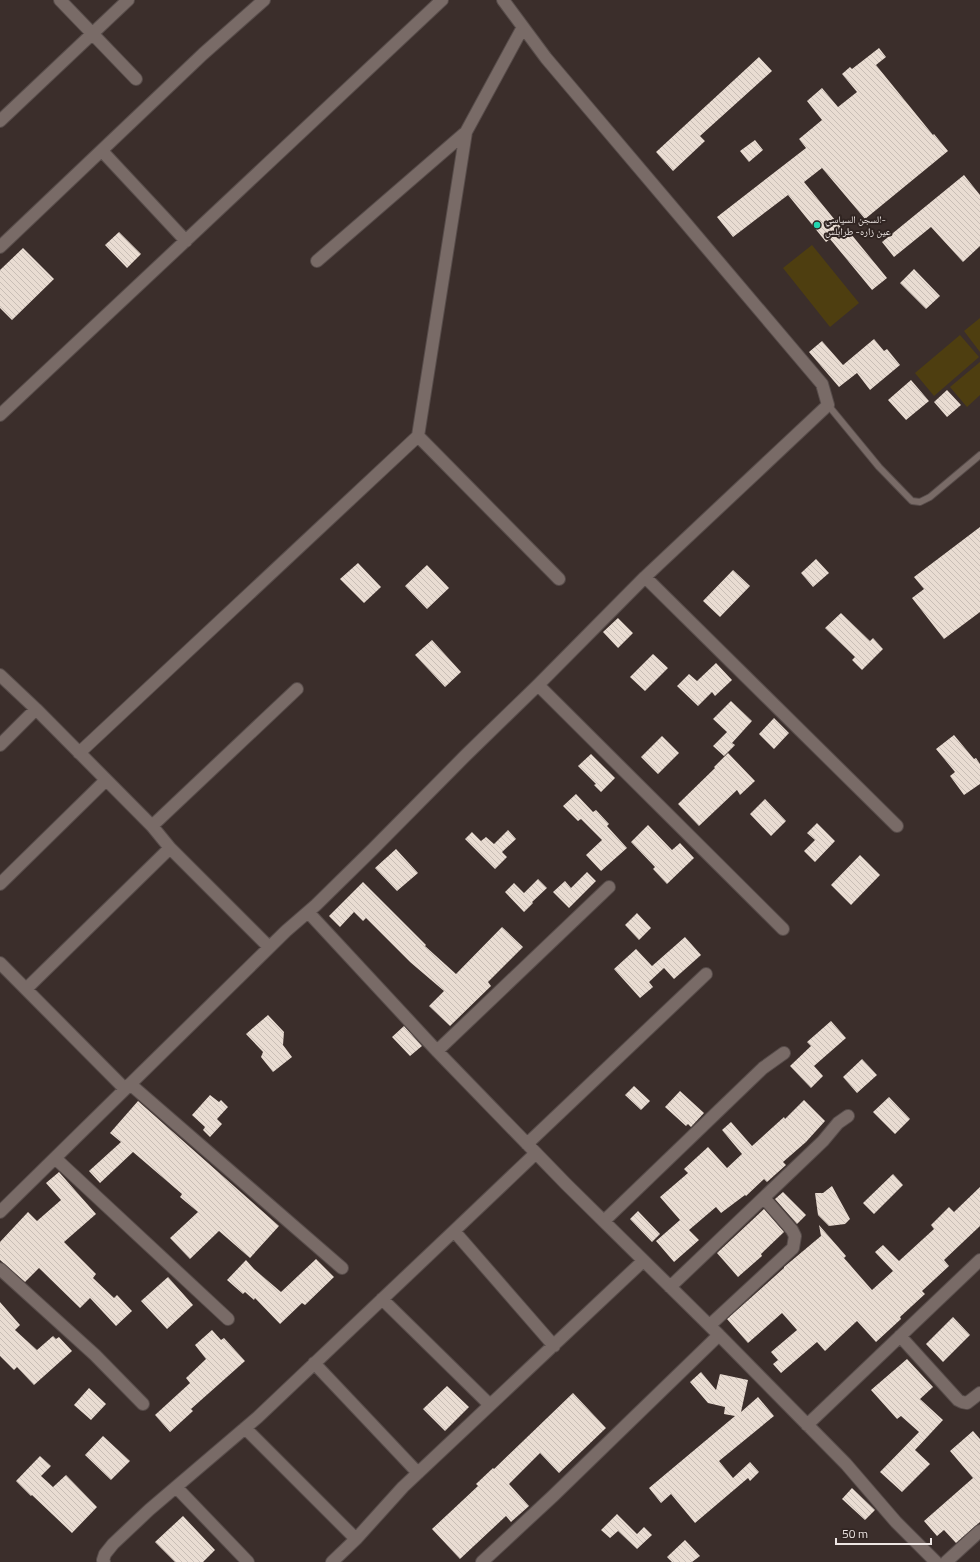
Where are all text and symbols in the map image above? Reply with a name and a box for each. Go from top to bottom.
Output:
place label: السجن السياسي- عين زاره- طرابلس [825,212,891,239]
marker: السجن السياسي- عين زاره- طرابلس [812,220,822,230]
scale bar [836,1520,931,1546]
text: 50 m [842,1524,868,1543]

